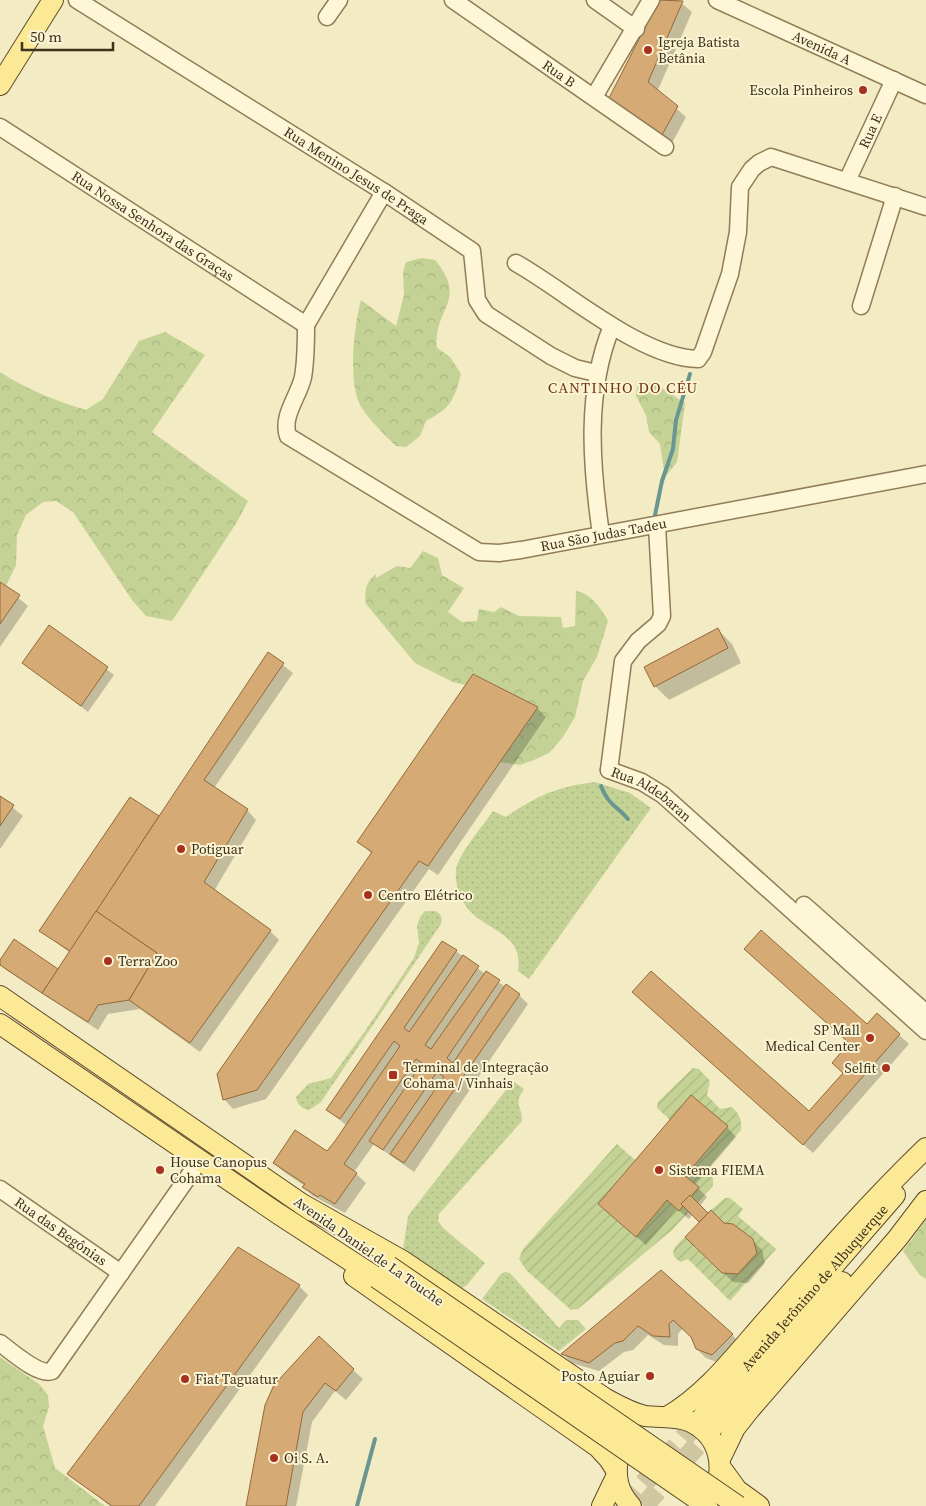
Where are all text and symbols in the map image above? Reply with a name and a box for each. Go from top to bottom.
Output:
scale bar [22,20,114,52]
text: 50 m [30,26,62,47]
street label: Avenida A [789,26,855,70]
place label: Igreja Batista Betânia [658,32,741,68]
marker: Igreja Batista Betânia [642,44,654,56]
street label: Rua B [538,55,580,92]
place label: Escola Pinheiros [749,80,853,100]
marker: Escola Pinheiros [857,84,869,96]
street label: Rua E [854,111,887,152]
street label: Rua Menino Jesus de Praga [280,122,433,230]
street label: Rua Nossa Senhora das Graças [68,166,238,286]
district label: CANTINHO DO CÉU [548,377,698,398]
street label: Rua São Judas Tadeu [539,513,668,556]
street label: Rua Aldebaran [608,762,696,826]
place label: Potiguar [191,839,244,859]
marker: Potiguar [175,843,187,855]
place label: Centro Elétrico [378,885,473,905]
marker: Centro Elétrico [362,889,374,901]
place label: Terra Zoo [118,951,178,971]
marker: Terra Zoo [102,955,114,967]
place label: SP Mall Medical Center [765,1020,860,1056]
marker: SP Mall Medical Center [864,1032,876,1044]
place label: Terminal de Integração Cohama / Vinhais [403,1057,549,1093]
place label: Selfit [845,1058,876,1078]
marker: Selfit [880,1062,892,1074]
marker: Terminal de Integração Cohama / Vinhais [387,1069,399,1081]
place label: House Canopus Cohama [170,1152,267,1188]
place label: Sistema FIEMA [669,1160,765,1180]
marker: House Canopus Cohama [154,1164,166,1176]
marker: Sistema FIEMA [653,1164,665,1176]
street label: Avenida Daniel de La Touche [290,1191,448,1311]
street label: Rua das Begônias [11,1192,111,1270]
street label: Avenida Jerônimo de Albuquerque [737,1200,892,1375]
place label: Posto Aguiar [561,1366,640,1386]
place label: Fiat Taguatur [195,1369,278,1389]
marker: Posto Aguiar [644,1370,656,1382]
marker: Fiat Taguatur [179,1373,191,1385]
place label: Oi S. A. [284,1448,329,1468]
marker: Oi S. A. [268,1452,280,1464]

